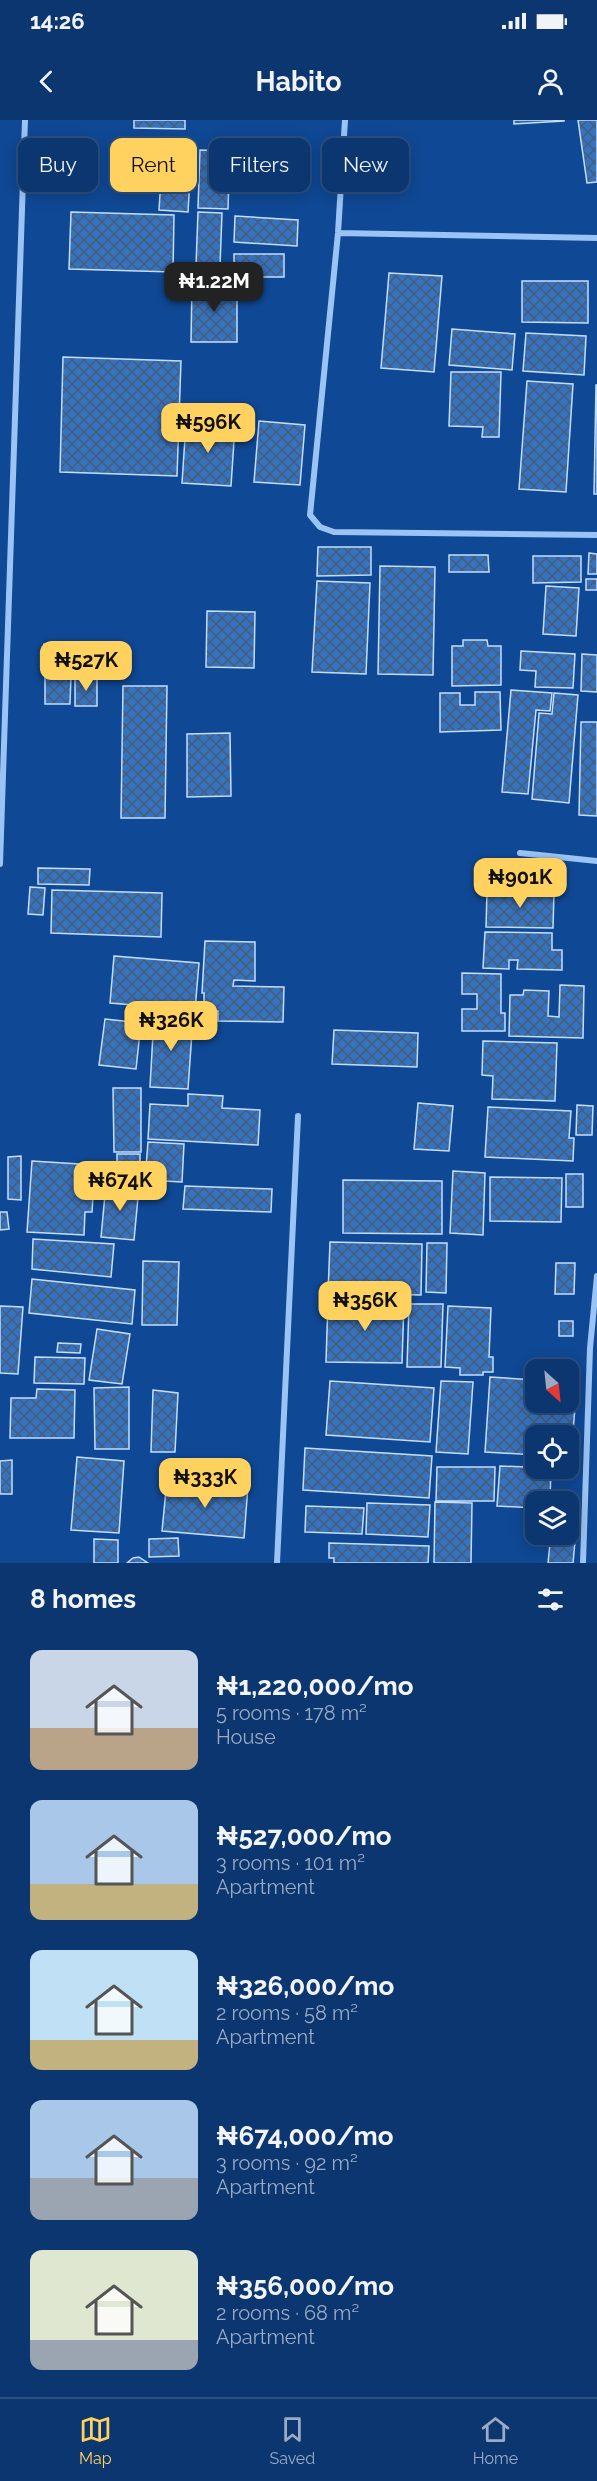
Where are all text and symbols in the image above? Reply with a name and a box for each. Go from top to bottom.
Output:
text: 14:26 [30,8,85,34]
icon: back [30,65,63,98]
icon: person [534,65,567,98]
text: Habito [256,66,342,97]
chip: Buy [18,138,98,192]
chip: Rent [110,138,197,192]
chip: Filters [209,138,310,192]
chip: New [322,138,409,192]
pin: ₦1.22M [165,262,263,313]
text: ₦1.22M [178,269,250,293]
pin: ₦596K [166,403,250,454]
text: ₦596K [175,410,241,434]
pin: ₦527K [44,641,128,692]
text: ₦527K [54,648,118,672]
pin: ₦901K [478,858,562,909]
text: ₦901K [488,865,552,889]
pin: ₦326K [129,1001,213,1052]
text: ₦326K [138,1008,204,1032]
pin: ₦674K [78,1161,162,1212]
text: ₦674K [88,1168,152,1192]
pin: ₦356K [323,1281,407,1332]
text: ₦356K [333,1288,397,1312]
north arrow [525,1359,579,1413]
map controls [525,1359,579,1545]
button: locate [525,1425,579,1479]
pin: ₦333K [163,1458,247,1509]
text: ₦333K [173,1465,237,1489]
button: layers [525,1491,579,1545]
icon: filters [534,1583,567,1616]
text: 8 homes [30,1584,136,1614]
text: ₦1,220,000/mo [216,1671,413,1701]
icon: home [78,1674,150,1746]
text: 5 rooms · 178 m² [216,1701,367,1725]
text: House [216,1725,276,1749]
text: ₦527,000/mo [216,1821,392,1851]
icon: home [78,1824,150,1896]
text: 3 rooms · 101 m² [216,1851,365,1875]
text: Apartment [216,1875,315,1899]
text: ₦326,000/mo [216,1971,394,2001]
icon: home [78,1974,150,2046]
text: 2 rooms · 58 m² [216,2001,358,2025]
text: Apartment [216,2025,315,2049]
text: ₦674,000/mo [216,2121,394,2151]
icon: home [78,2124,150,2196]
text: 3 rooms · 92 m² [216,2151,358,2175]
text: Apartment [216,2175,315,2199]
text: ₦356,000/mo [216,2271,394,2301]
icon: home [78,2274,150,2346]
text: 2 rooms · 68 m² [216,2301,359,2325]
text: Apartment [216,2325,315,2349]
tab: Map [79,2413,112,2468]
tab: Saved [269,2413,315,2468]
tab: Home [473,2413,518,2468]

